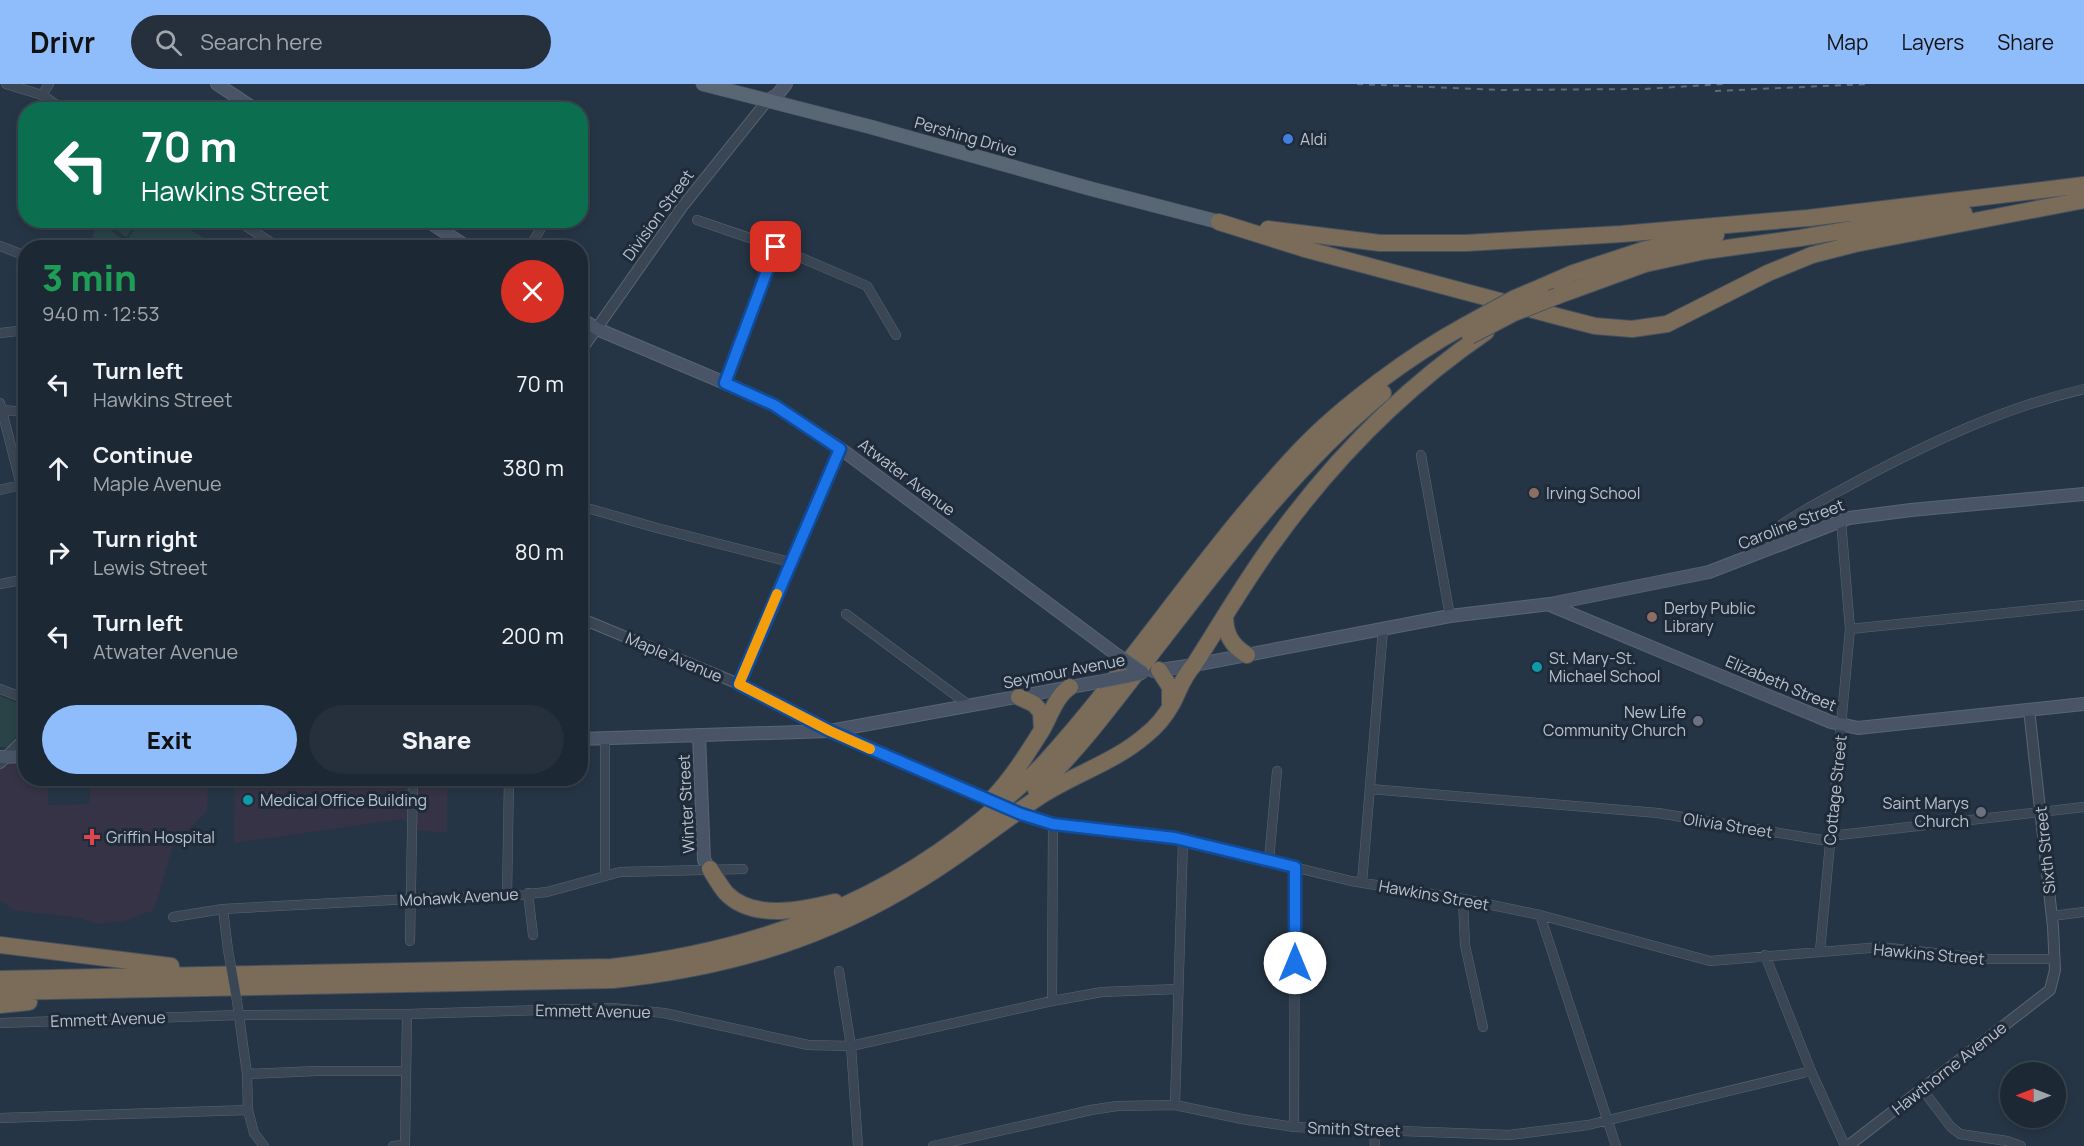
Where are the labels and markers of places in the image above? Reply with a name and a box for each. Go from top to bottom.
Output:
place label: Aldi [1300,128,1327,150]
marker: Aldi [1281,132,1295,146]
pin [750,221,801,272]
place label: Irving School [1546,482,1640,504]
marker: Irving School [1527,486,1541,500]
place label: Derby Public Library [1664,597,1756,637]
marker: Derby Public Library [1645,610,1659,624]
place label: St. Mary-St. Michael School [1549,647,1661,687]
marker: St. Mary-St. Michael School [1530,660,1544,674]
place label: New Life Community Church [1543,701,1686,741]
marker: New Life Community Church [1691,714,1705,728]
place label: Medical Office Building [260,789,427,811]
place label: Saint Marys Church [1883,792,1969,832]
marker: Medical Office Building [241,793,255,807]
marker: Saint Marys Church [1974,805,1988,819]
place label: Griffin Hospital [106,826,215,848]
marker: Griffin Hospital [83,828,101,846]

